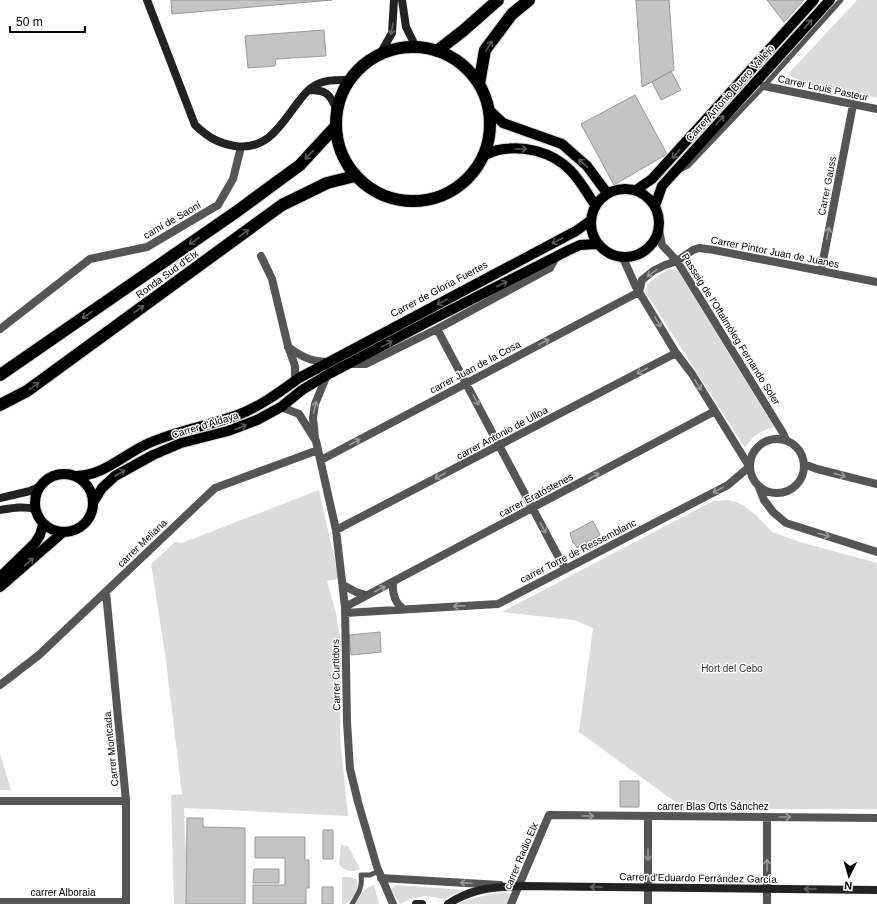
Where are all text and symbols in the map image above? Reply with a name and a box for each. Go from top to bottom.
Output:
scale bar [10,8,85,34]
text: 50 m [16,15,43,29]
one-way arrow [803,19,812,29]
one-way arrow [388,22,396,35]
one-way arrow [484,41,493,52]
street label: Carrer Antonio Buero Vallejo [684,42,777,143]
street label: Carrer Louis Pasteur [777,73,870,103]
one-way arrow [716,115,725,126]
one-way arrow [514,145,527,153]
one-way arrow [671,148,680,159]
one-way arrow [304,150,314,160]
street label: Carrer Gauss [816,155,838,217]
one-way arrow [578,158,588,167]
street label: camí de Saoní [141,199,203,241]
one-way arrow [825,227,833,240]
one-way arrow [238,229,249,237]
street label: Carrer Pintor Juan de Juanes [710,234,840,270]
one-way arrow [189,237,200,245]
one-way arrow [551,238,563,245]
street label: Ronda Sud d'Elx [134,248,200,300]
street label: Passeig de l'Oftalmòleg Fernando Soler [680,251,783,407]
street label: Carrer de Gloria Fuertes [389,259,489,319]
one-way arrow [647,269,658,277]
one-way arrow [496,280,508,287]
one-way arrow [436,299,448,306]
one-way arrow [133,305,144,313]
one-way arrow [82,311,93,319]
one-way arrow [654,316,662,328]
one-way arrow [538,337,550,345]
street label: carrer Juan de la Cosa [428,338,523,396]
one-way arrow [381,340,393,348]
one-way arrow [636,368,648,375]
one-way arrow [695,379,703,391]
one-way arrow [28,382,39,390]
one-way arrow [472,394,480,406]
one-way arrow [312,401,320,414]
street label: carrer Antonio de Ulloa [455,404,550,462]
street label: Carrer d'Aldaya [170,410,240,440]
one-way arrow [234,422,246,430]
one-way arrow [349,438,361,445]
one-way arrow [114,469,126,477]
street label: carrer Eratóstenes [497,471,575,519]
one-way arrow [587,472,599,479]
one-way arrow [833,472,846,479]
one-way arrow [434,473,446,481]
one-way arrow [712,487,724,494]
street label: carrer Meliana [115,517,169,569]
street label: carrer Torre de Ressemblanc [518,517,638,585]
one-way arrow [540,521,547,533]
one-way arrow [817,532,830,539]
one-way arrow [24,557,35,566]
one-way arrow [373,585,385,592]
one-way arrow [453,603,466,610]
street label: Carrer Curtidors [330,639,342,711]
park label: Hort del Cebo [701,663,763,674]
street label: Carrer Montcada [102,711,120,787]
street label: carrer Blas Orts Sánchez [657,801,769,812]
one-way arrow [581,812,594,820]
one-way arrow [778,813,791,821]
street label: carrer Radio Elx [502,821,540,891]
one-way arrow [644,848,652,861]
north arrow [829,856,869,896]
one-way arrow [763,859,771,872]
street label: Carrer d'Eduardo Ferrández García [619,871,777,885]
one-way arrow [460,880,473,887]
text: N [844,880,853,892]
one-way arrow [590,883,603,891]
one-way arrow [804,885,817,893]
street label: carrer Alboraia [30,887,96,898]

